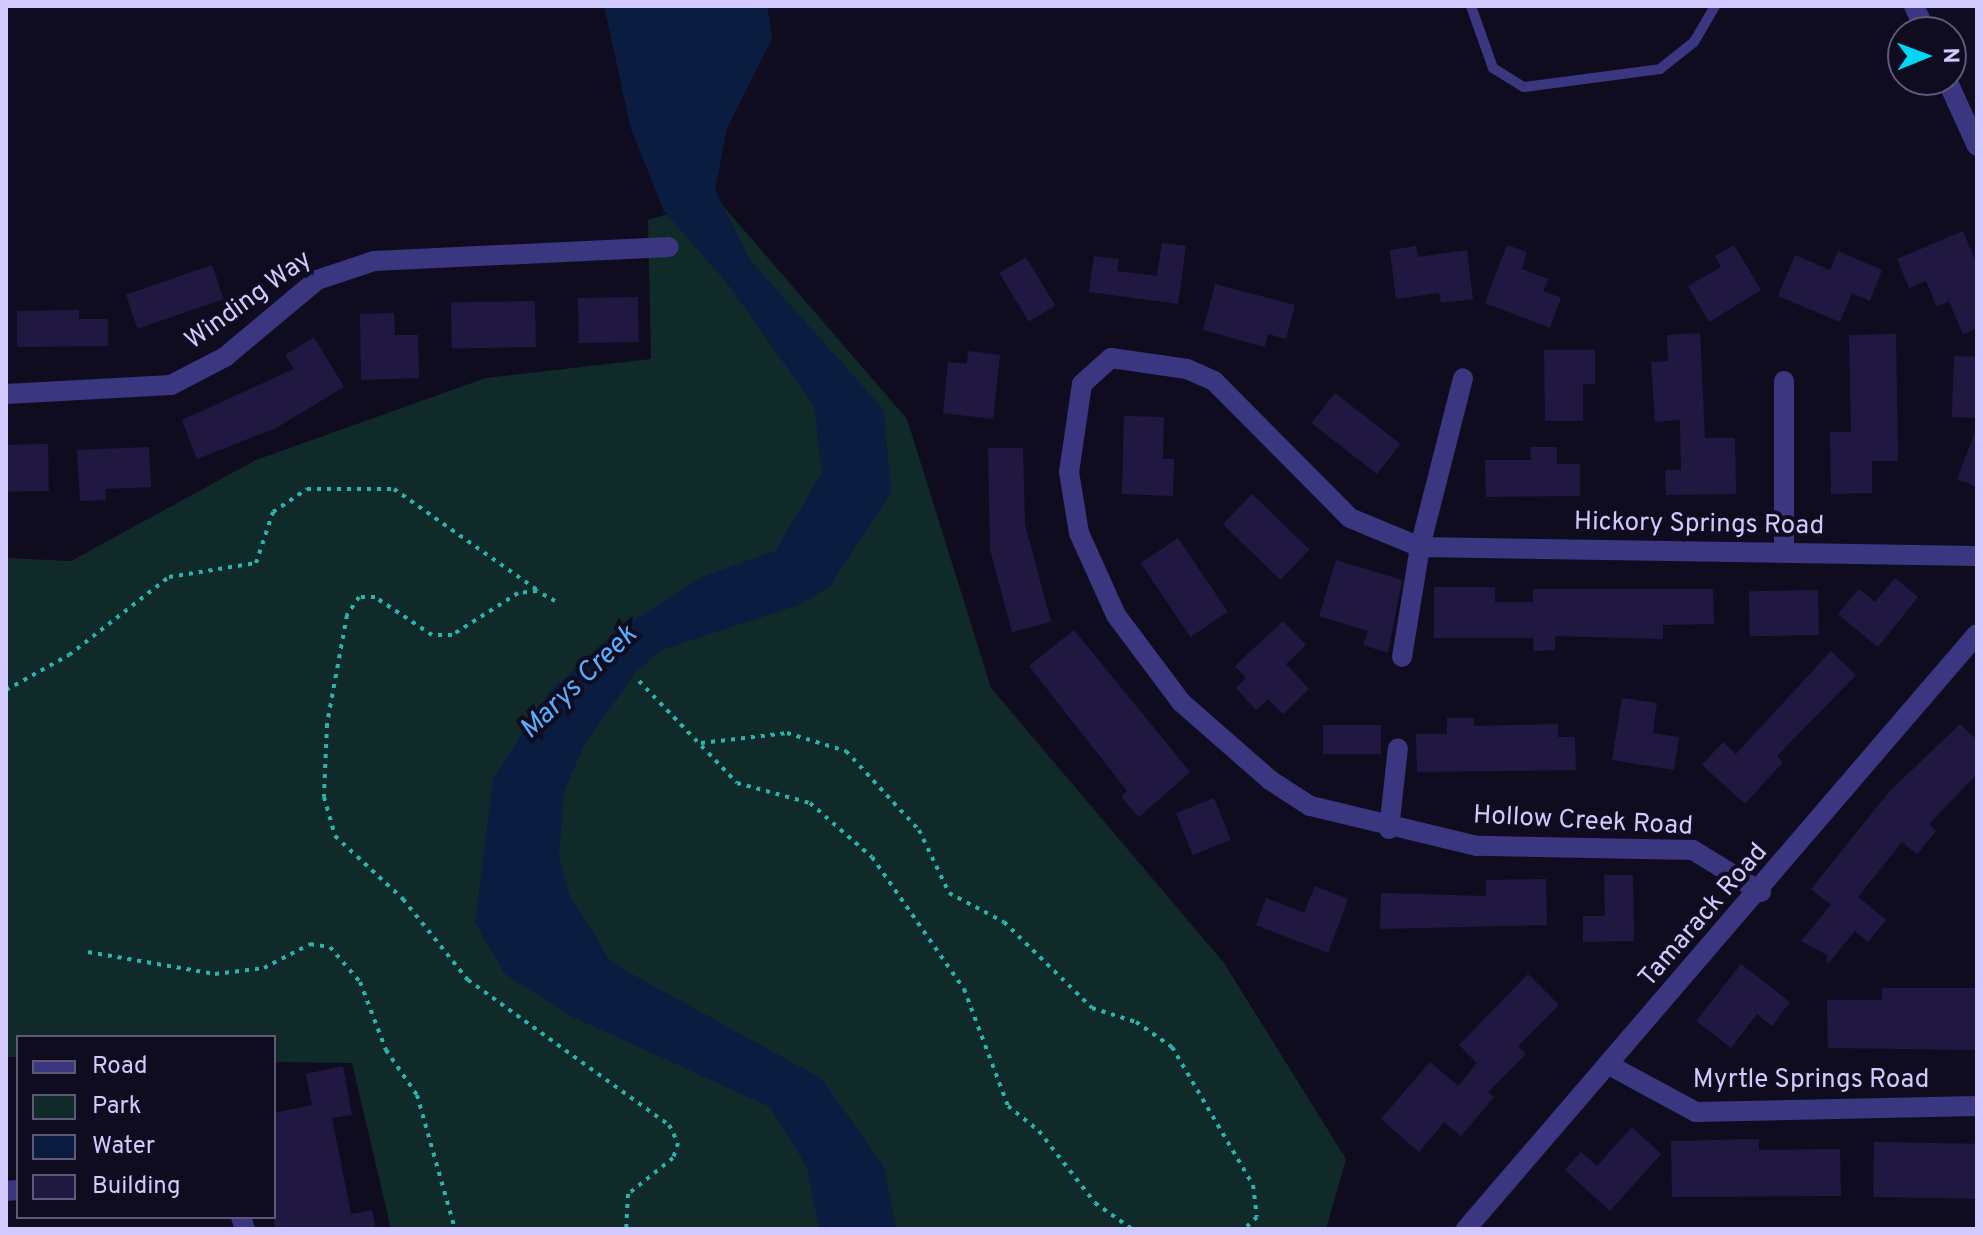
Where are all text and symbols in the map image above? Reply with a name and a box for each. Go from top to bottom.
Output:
north arrow [1887,16,1967,96]
text: N [1936,47,1963,64]
street label: Winding Way [180,245,318,357]
street label: Hickory Springs Road [1574,507,1824,543]
water label: Marys Creek [514,619,644,747]
street label: Hollow Creek Road [1472,801,1694,843]
street label: Tamarack Road [1633,838,1775,994]
legend [16,1035,276,1219]
text: Road [92,1052,148,1082]
street label: Myrtle Springs Road [1693,1065,1929,1097]
text: Park [92,1092,142,1122]
text: Water [92,1132,155,1162]
text: Building [92,1172,181,1202]

